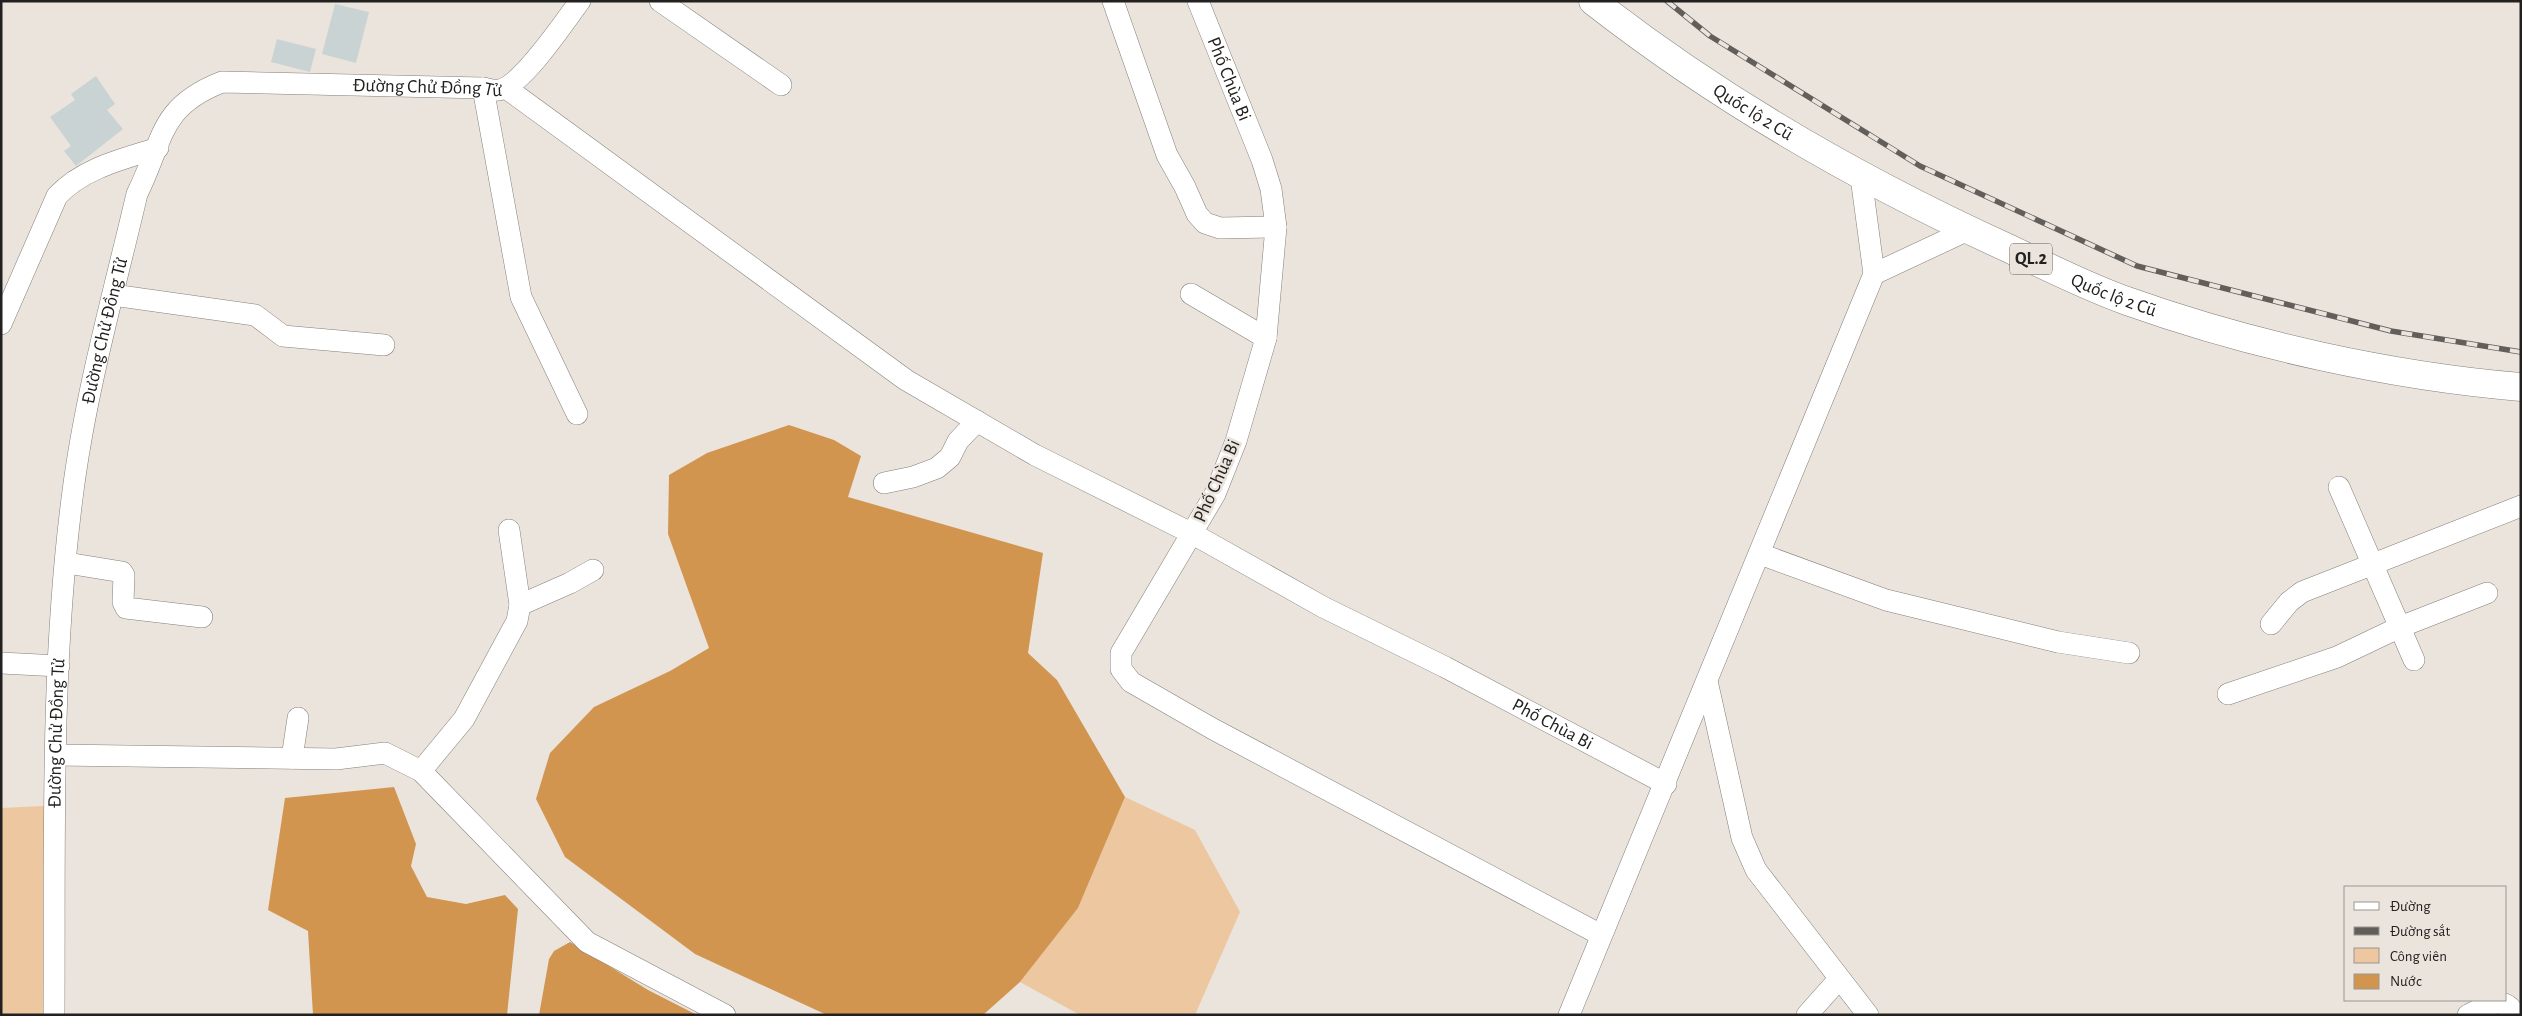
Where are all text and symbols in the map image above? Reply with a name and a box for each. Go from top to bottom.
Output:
street label: Phố Chùa Bi [1204,34,1255,124]
street label: Đường Chử Đồng Tử [353,76,503,100]
street label: Quốc lộ 2 Cũ [1710,80,1797,144]
road number: QL.2 [2010,243,2052,274]
street label: Đường Chử Đồng Tử [78,256,131,406]
street label: Quốc lộ 2 Cũ [2068,270,2159,320]
street label: Phố Chùa Bi [1190,437,1244,525]
street label: Đường Chử Đồng Tử [45,658,68,808]
street label: Phố Chùa Bi [1509,695,1596,753]
legend [2344,886,2507,1001]
text: Đường [2390,899,2431,914]
text: Đường sắt [2390,924,2450,939]
text: Công viên [2390,949,2447,964]
text: Nước [2390,974,2422,989]

